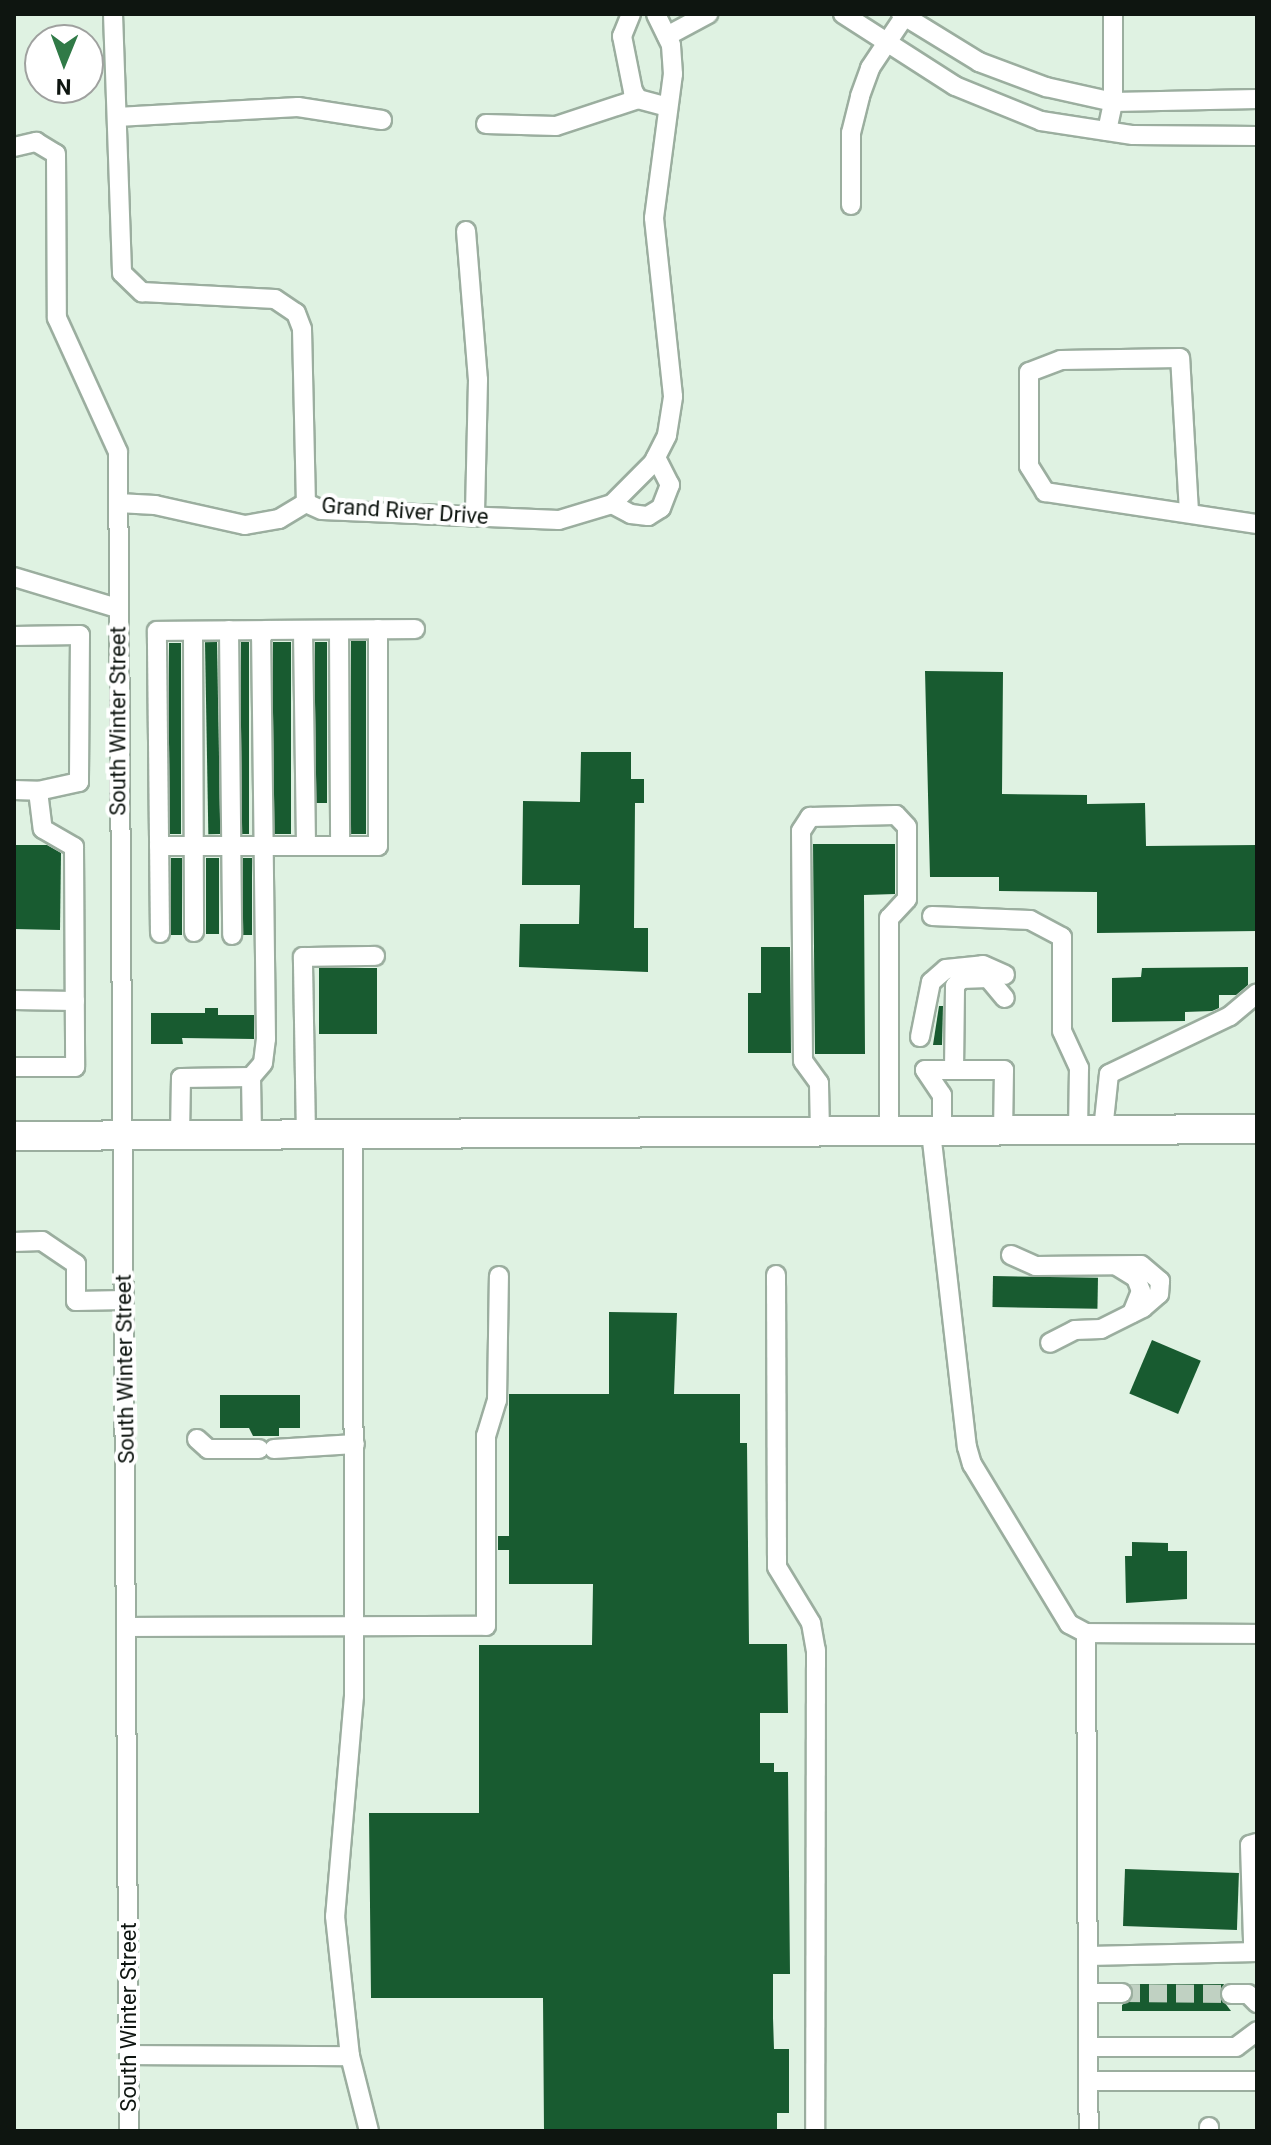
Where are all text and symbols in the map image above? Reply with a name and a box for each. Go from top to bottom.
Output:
north arrow [24,24,104,104]
text: N [56,74,72,99]
street label: Grand River Drive [321,492,489,530]
street label: South Winter Street [105,626,131,816]
street label: South Winter Street [110,1274,140,1464]
street label: South Winter Street [116,1922,142,2112]

